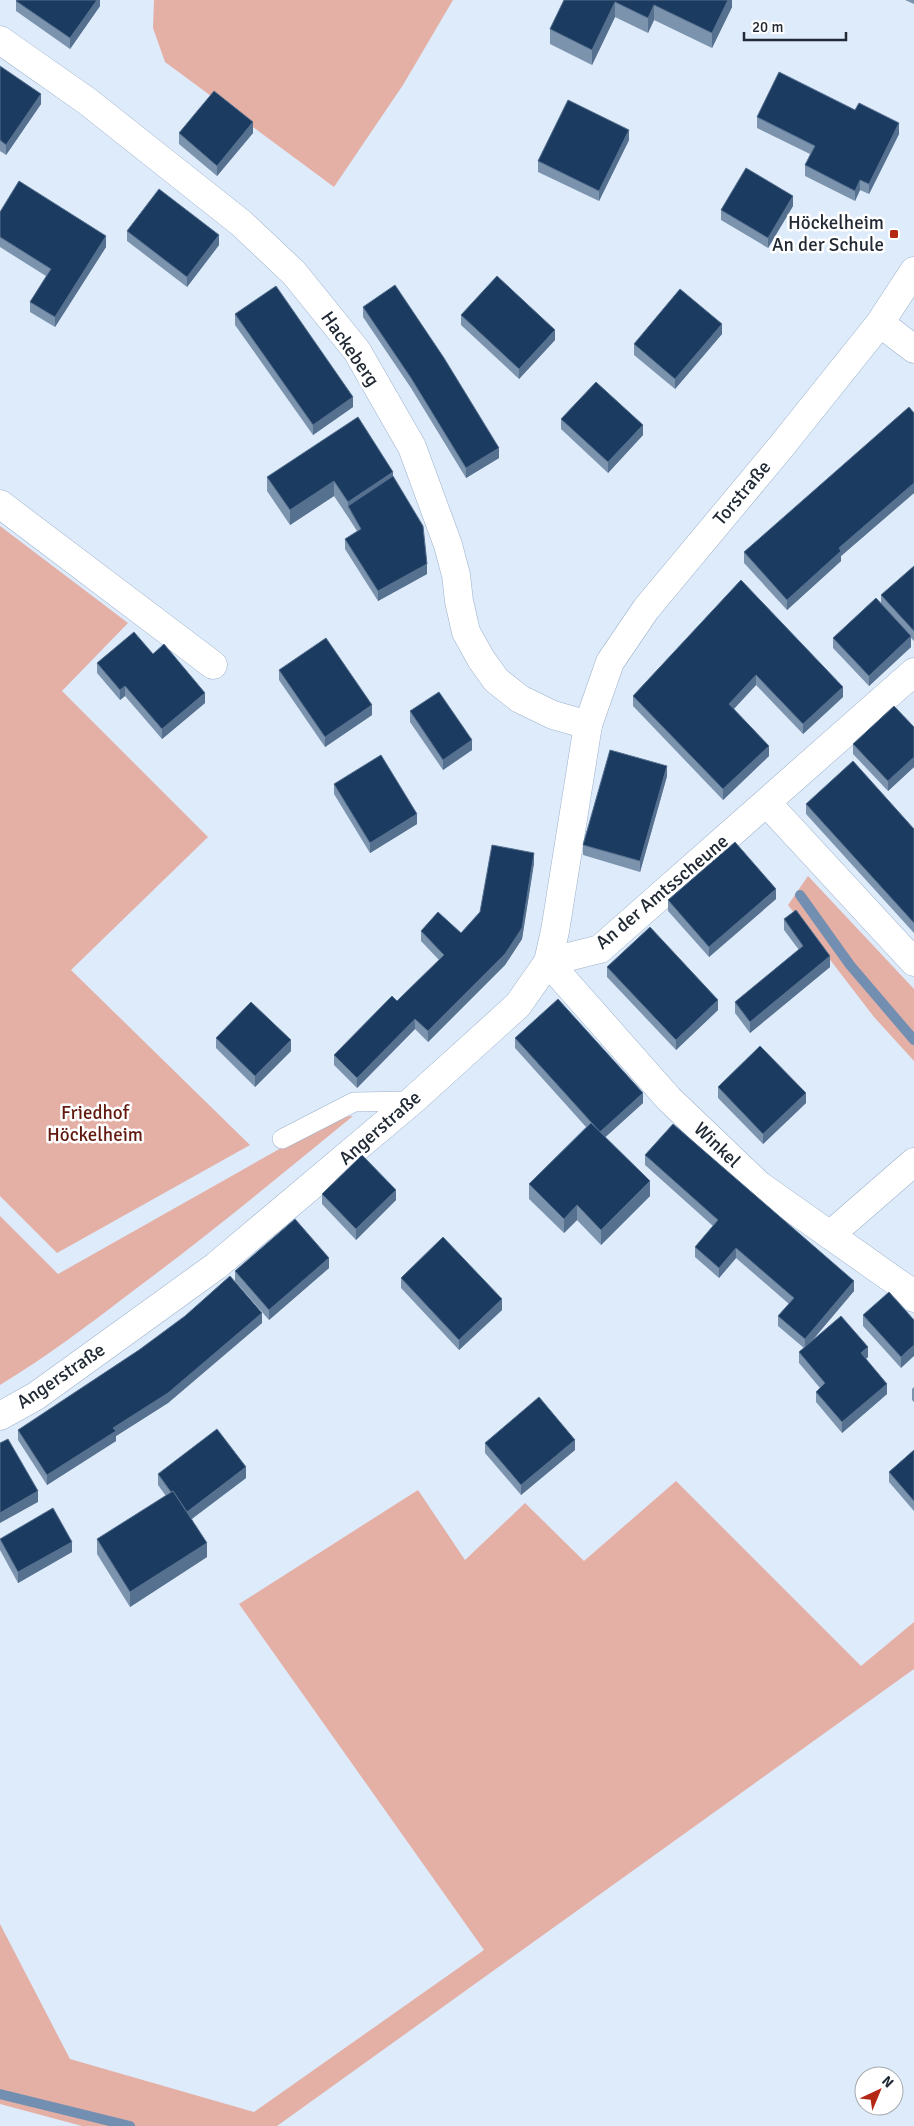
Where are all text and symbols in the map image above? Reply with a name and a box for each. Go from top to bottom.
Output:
scale bar [744,10,846,42]
text: 20 m [752,18,783,36]
place label: Höckelheim An der Schule [772,211,884,257]
marker: Höckelheim An der Schule [888,228,900,240]
street label: Hackeberg [315,307,385,391]
street label: Torstraße [708,456,776,530]
street label: An der Amtsscheune [591,829,733,955]
street label: Angerstraße [334,1086,426,1170]
park label: Friedhof Höckelheim [47,1101,143,1147]
street label: Winkel [689,1117,745,1173]
street label: Angerstraße [12,1338,110,1414]
north arrow [854,2066,904,2116]
text: N [878,2073,897,2092]

